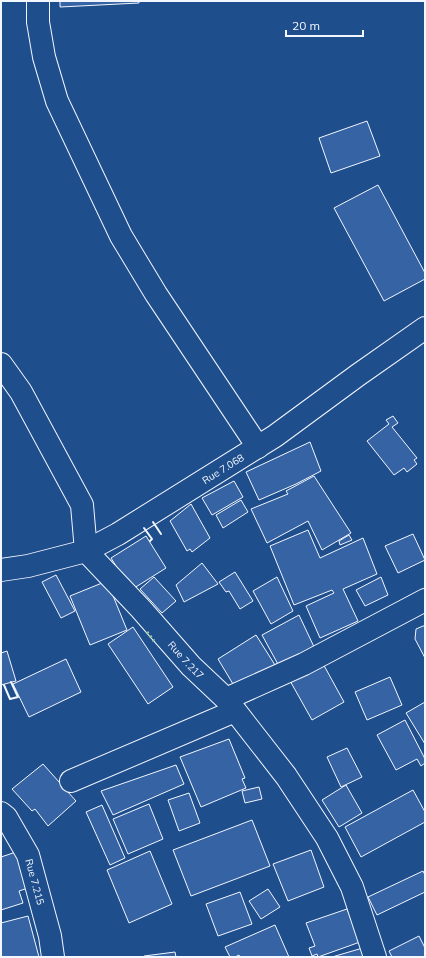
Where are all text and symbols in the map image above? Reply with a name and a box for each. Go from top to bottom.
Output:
scale bar [286,12,363,38]
text: 20 m [292,18,320,33]
street label: Rue 7.068 [199,451,246,487]
street label: Rue 7.217 [165,638,207,682]
street label: Rue 7.215 [23,857,48,906]

